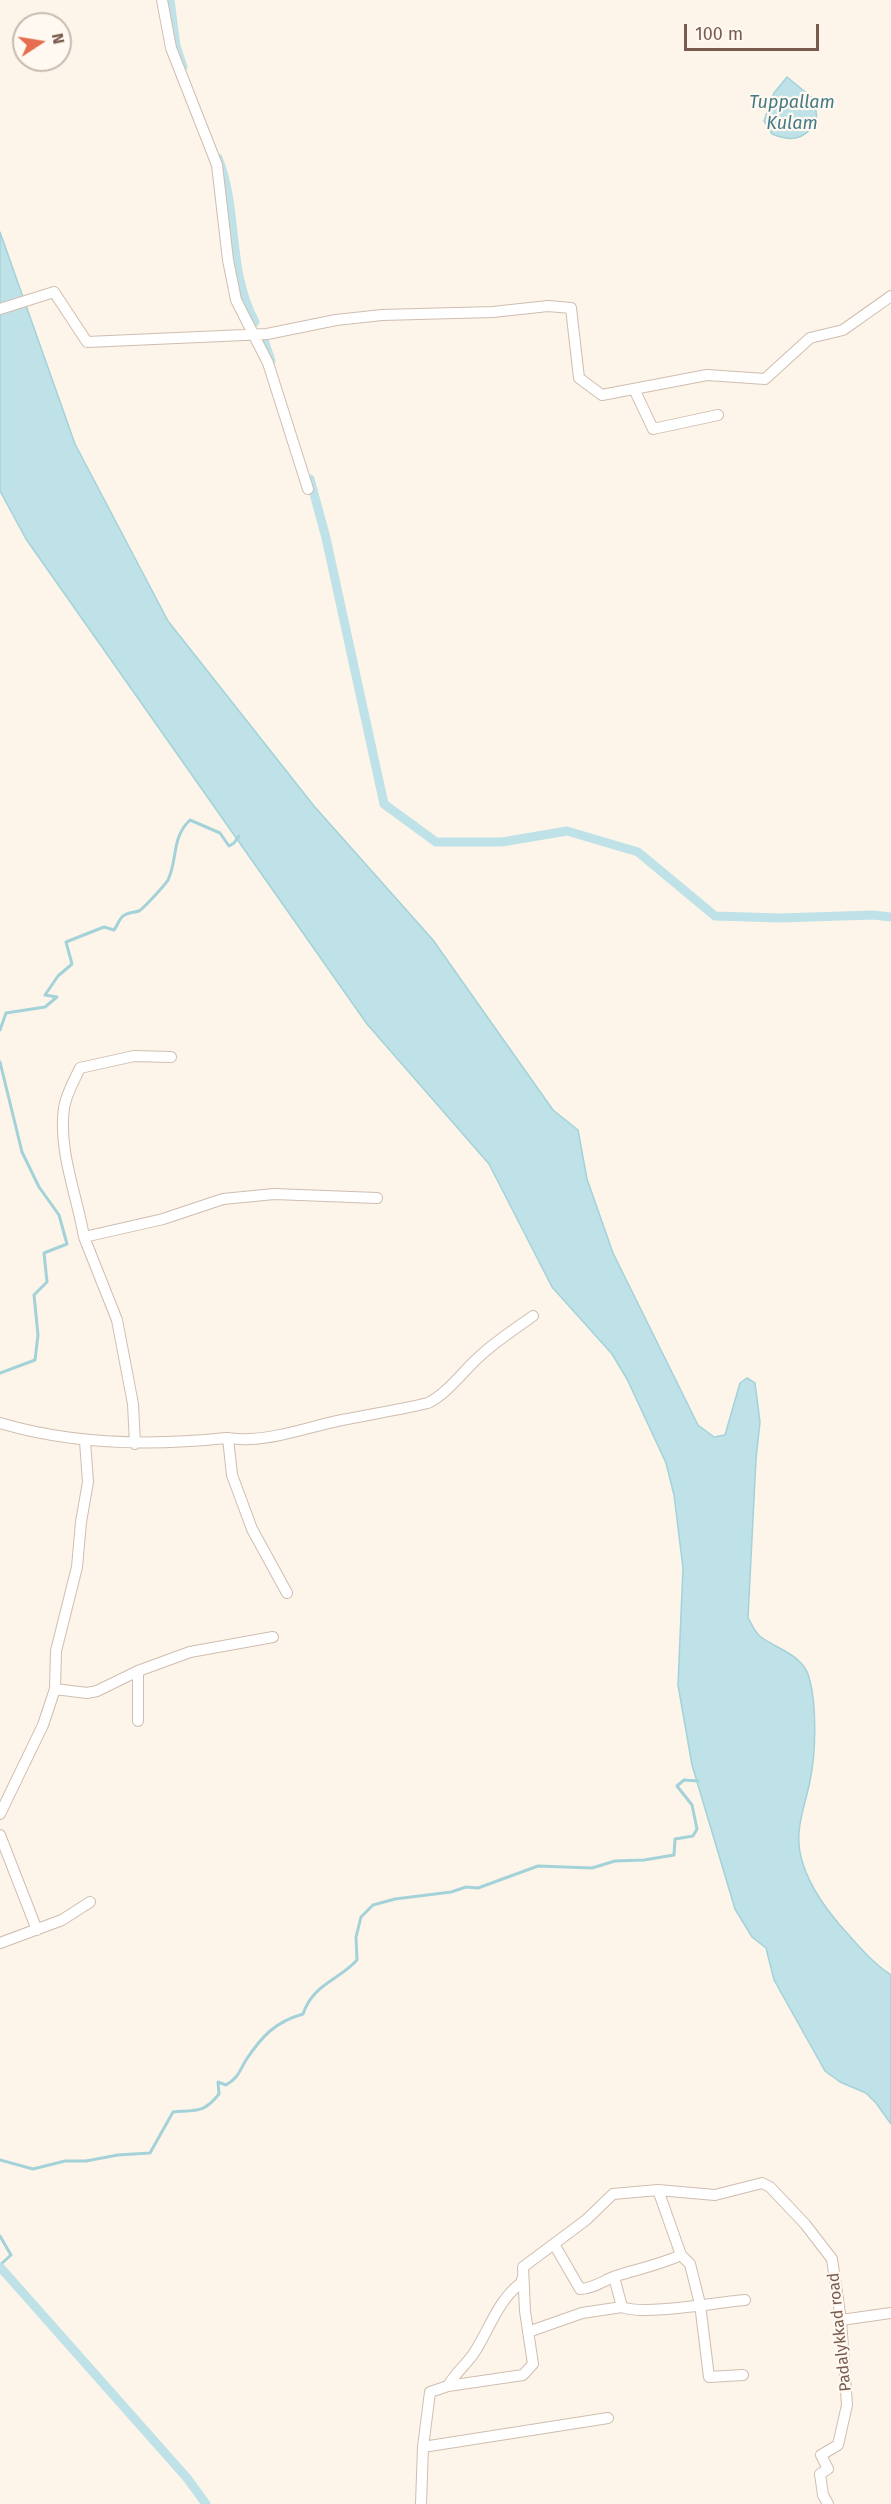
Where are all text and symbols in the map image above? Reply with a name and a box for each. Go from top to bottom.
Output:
north arrow [12,12,72,72]
scale bar [687,12,822,50]
text: 100 m [695,23,743,45]
text: N [48,31,69,46]
water label: Tuppallam Kulam [749,92,835,134]
street label: Padalykkad road [824,2272,856,2392]

